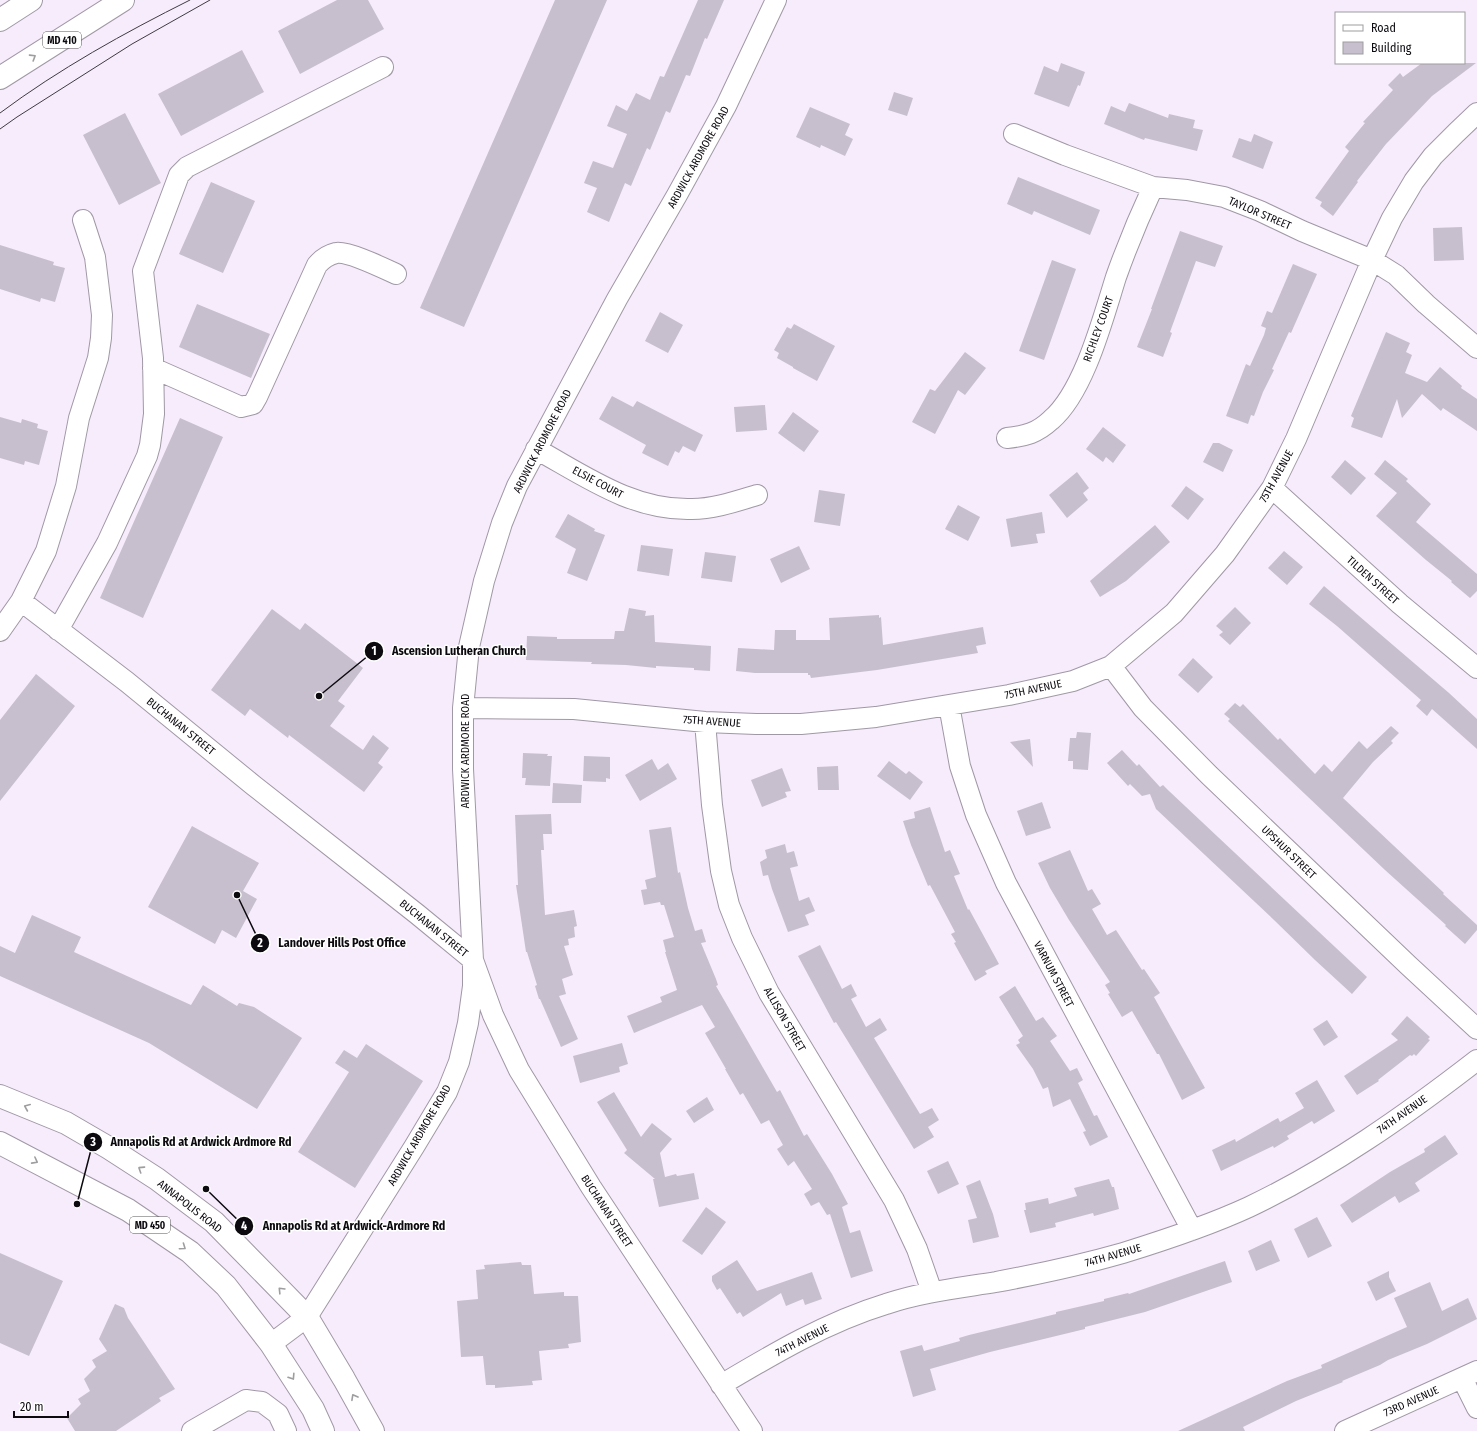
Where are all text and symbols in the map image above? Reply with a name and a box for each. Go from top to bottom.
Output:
legend [1335,12,1465,64]
text: Road [1371,21,1396,35]
road number: MD 410 [43,32,81,48]
text: Building [1371,41,1412,55]
one-way arrow [29,55,36,62]
street label: ARDWICK ARDMORE ROAD [665,104,732,211]
street label: TAYLOR STREET [1226,194,1294,233]
street label: RICHLEY COURT [1081,294,1117,364]
street label: ARDWICK ARDMORE ROAD [511,387,574,495]
street label: 75TH AVENUE [1257,448,1296,505]
street label: ELSIE COURT [570,464,626,502]
street label: TILDEN STREET [1344,554,1402,608]
callout: Ascension Lutheran Church [364,639,534,663]
text: 1 [371,644,377,658]
text: Ascension Lutheran Church [391,644,526,658]
street label: 75TH AVENUE [1003,677,1063,702]
street label: ARDWICK ARDMORE ROAD [459,694,472,808]
street label: BUCHANAN STREET [144,695,218,758]
street label: 75TH AVENUE [683,713,741,730]
street label: UPSHUR STREET [1259,823,1319,882]
street label: BUCHANAN STREET [397,897,471,960]
callout: Landover Hills Post Office [250,931,414,955]
text: 2 [256,936,263,950]
text: Landover Hills Post Office [278,936,406,950]
street label: VARNUM STREET [1031,939,1077,1010]
street label: ALLISON STREET [761,985,809,1054]
street label: ARDWICK ARDMORE ROAD [385,1082,454,1188]
street label: 74TH AVENUE [1375,1092,1430,1136]
one-way arrow [24,1104,32,1112]
callout: Annapolis Rd at Ardwick Ardmore Rd [83,1130,300,1154]
text: 3 [89,1135,96,1149]
text: Annapolis Rd at Ardwick Ardmore Rd [109,1135,292,1149]
one-way arrow [30,1156,38,1163]
one-way arrow [138,1166,145,1174]
street label: BUCHANAN STREET [578,1173,635,1251]
street label: ANNAPOLIS ROAD [155,1177,225,1236]
callout: Annapolis Rd at Ardwick-Ardmore Rd [234,1214,453,1238]
road number: MD 450 [130,1217,170,1233]
text: 4 [241,1219,247,1233]
text: Annapolis Rd at Ardwick-Ardmore Rd [262,1219,445,1233]
street label: 74TH AVENUE [1084,1241,1143,1270]
one-way arrow [179,1242,186,1250]
one-way arrow [279,1288,286,1295]
street label: 74TH AVENUE [773,1322,831,1359]
one-way arrow [287,1373,295,1380]
street label: 73RD AVENUE [1382,1384,1441,1419]
scale bar [14,1393,68,1419]
one-way arrow [352,1394,359,1401]
text: 20 m [20,1400,44,1414]

